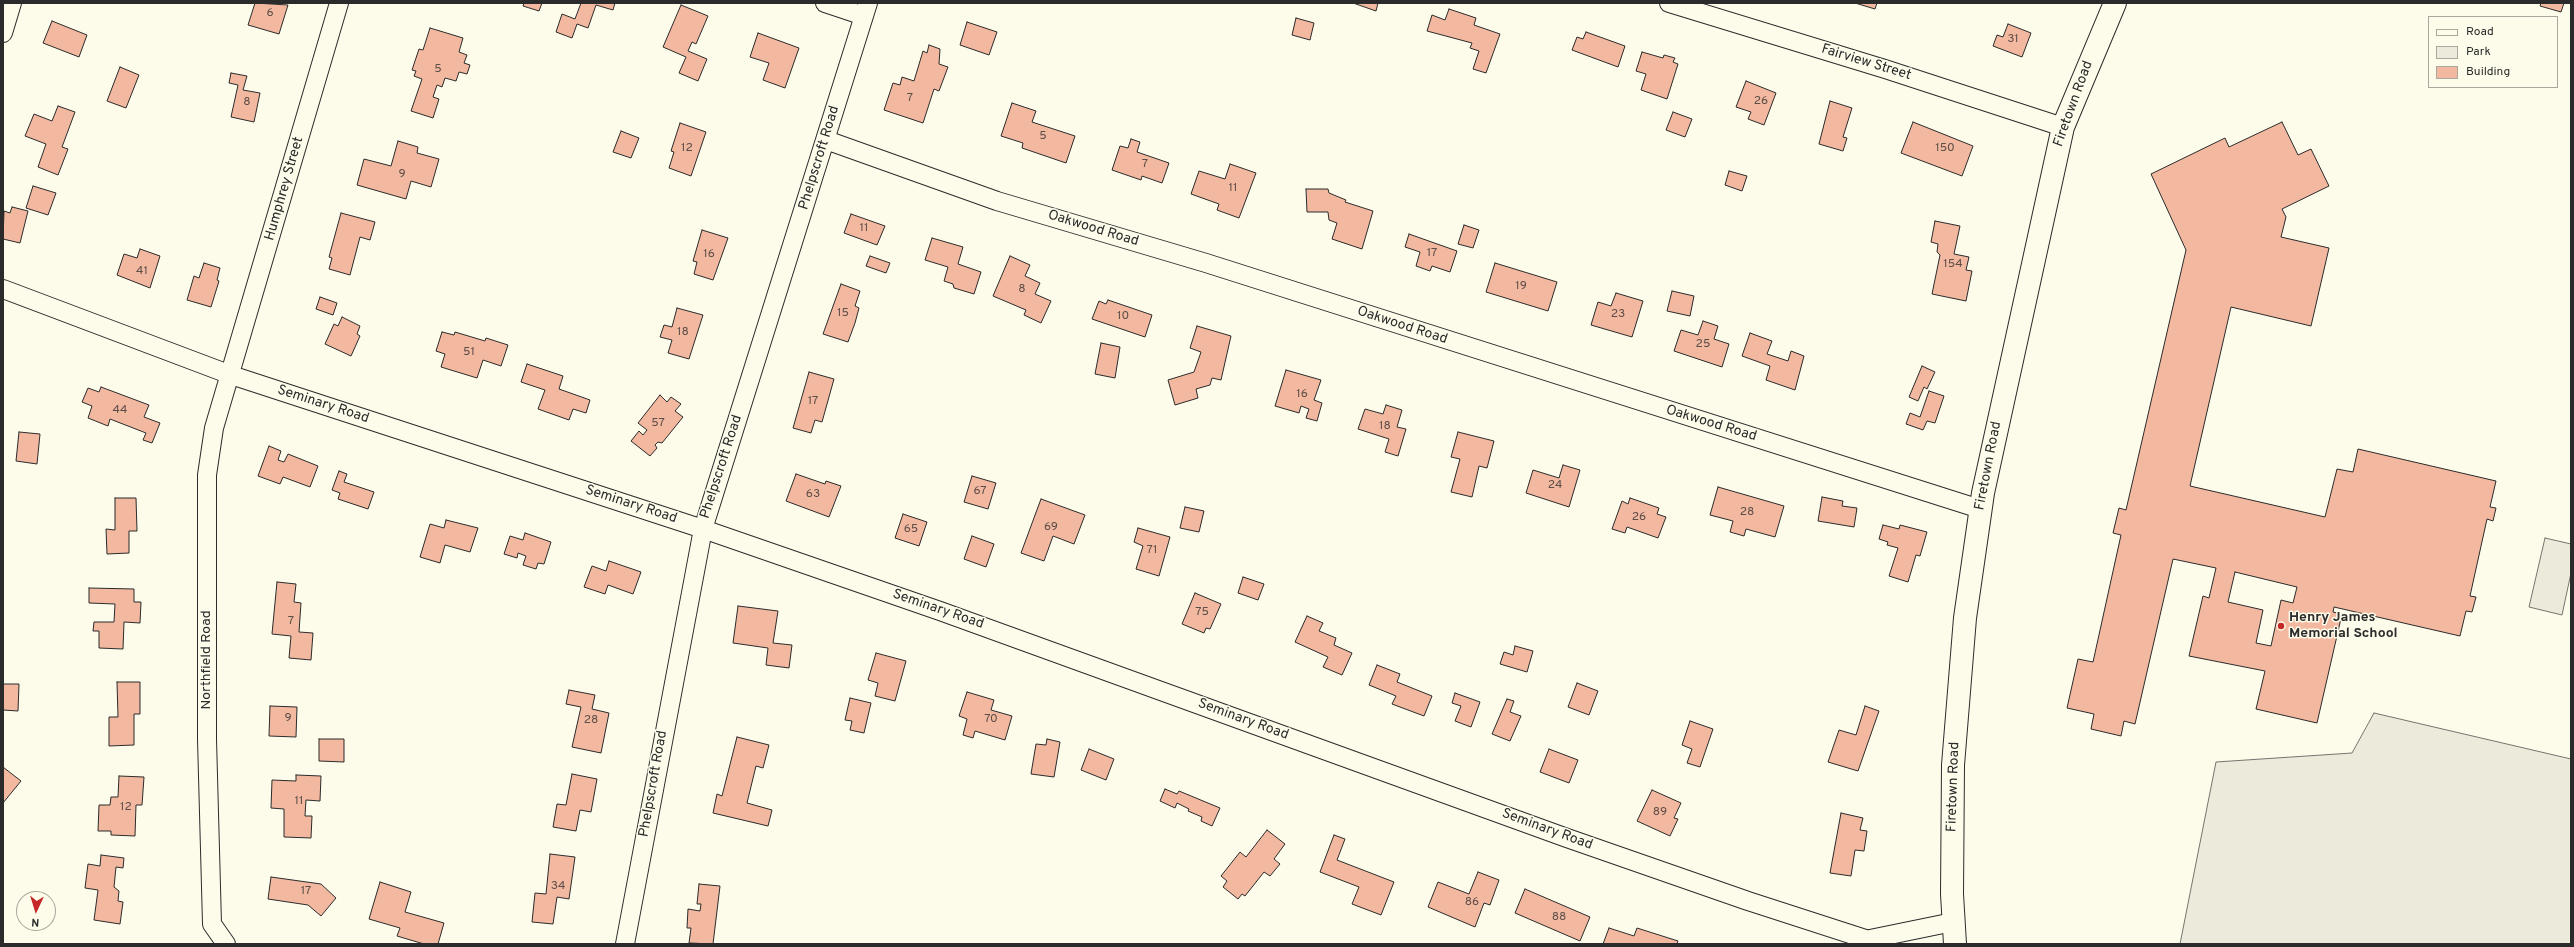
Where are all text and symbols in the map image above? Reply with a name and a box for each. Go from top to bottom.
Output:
house number: 6 [266,7,274,21]
legend [2428,16,2558,88]
text: Road [2466,24,2494,40]
house number: 31 [2007,33,2019,47]
street label: Fairview Street [1819,41,1913,85]
text: Park [2466,44,2491,60]
street label: Firetown Road [2051,59,2097,149]
house number: 5 [434,63,442,77]
text: Building [2466,64,2510,80]
house number: 7 [907,92,913,106]
house number: 26 [1754,95,1768,109]
house number: 8 [243,96,251,110]
street label: Phelpscroft Road [796,104,844,212]
house number: 5 [1039,130,1047,144]
street label: Humphrey Street [262,135,308,243]
house number: 12 [681,142,693,156]
house number: 150 [1935,142,1955,156]
house number: 7 [1142,158,1148,172]
house number: 9 [398,168,406,182]
house number: 11 [1229,182,1237,196]
street label: Oakwood Road [1046,207,1140,251]
house number: 11 [860,222,868,236]
house number: 17 [1427,247,1437,261]
house number: 16 [703,248,715,262]
house number: 154 [1943,258,1963,272]
house number: 41 [136,265,148,279]
house number: 19 [1515,280,1527,294]
house number: 8 [1018,283,1026,297]
street label: Oakwood Road [1355,303,1449,349]
house number: 15 [837,307,849,321]
house number: 23 [1611,308,1625,322]
house number: 10 [1117,310,1129,324]
house number: 18 [677,326,689,340]
house number: 25 [1696,338,1710,352]
house number: 51 [463,346,475,360]
street label: Seminary Road [275,382,371,428]
house number: 16 [1296,388,1308,402]
house number: 17 [808,395,818,409]
street label: Oakwood Road [1664,402,1758,446]
house number: 44 [113,404,127,418]
street label: Phelpscroft Road [697,413,747,521]
house number: 57 [651,417,665,431]
house number: 18 [1379,420,1391,434]
street label: Firetown Road [1972,420,2006,512]
house number: 24 [1548,479,1562,493]
street label: Seminary Road [583,482,679,528]
house number: 67 [973,485,987,499]
house number: 63 [806,488,820,502]
house number: 28 [1740,506,1754,520]
house number: 26 [1632,511,1646,525]
house number: 69 [1044,521,1058,535]
house number: 65 [904,523,918,537]
house number: 71 [1147,544,1157,558]
street label: Seminary Road [890,587,986,633]
house number: 75 [1195,606,1209,620]
street label: Northfield Road [199,610,215,710]
place label: Henry James Memorial School [2289,610,2398,642]
house number: 7 [288,615,294,629]
marker: Henry James Memorial School [2276,621,2286,631]
street label: Seminary Road [1195,696,1291,744]
house number: 9 [284,712,292,726]
house number: 70 [984,713,998,727]
house number: 28 [584,714,598,728]
street label: Phelpscroft Road [636,729,672,839]
street label: Firetown Road [1944,742,1964,832]
house number: 11 [295,795,303,809]
house number: 12 [120,801,132,815]
street label: Seminary Road [1499,806,1595,854]
house number: 89 [1653,806,1667,820]
house number: 34 [551,880,565,894]
house number: 17 [301,885,311,899]
north arrow [16,891,56,931]
house number: 86 [1465,896,1479,910]
house number: 88 [1552,911,1566,925]
text: N [31,915,40,929]

